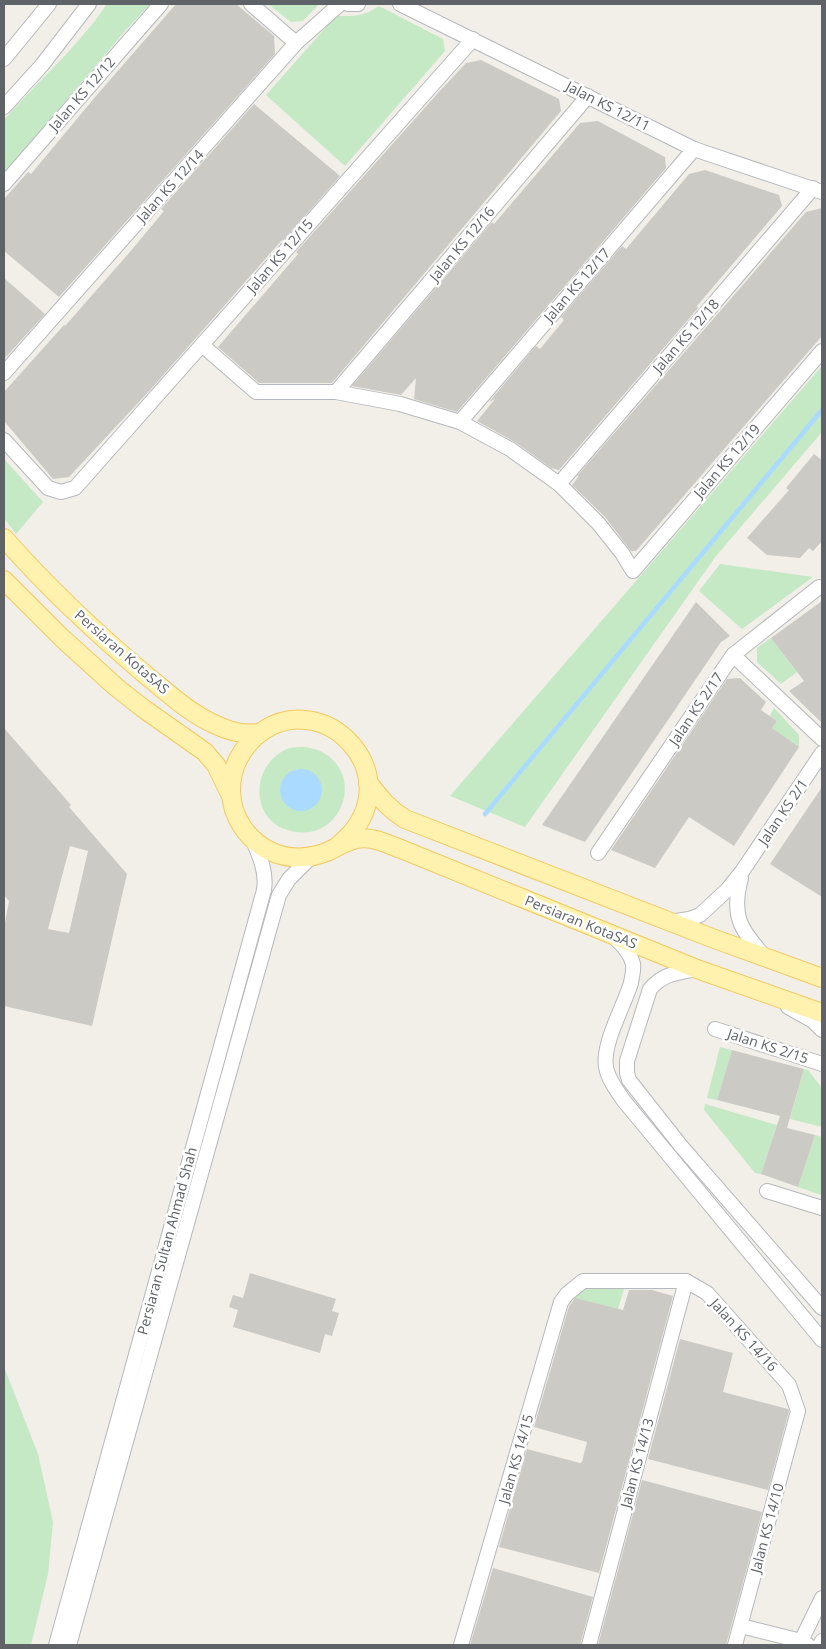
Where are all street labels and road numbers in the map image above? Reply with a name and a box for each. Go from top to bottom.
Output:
street label: Jalan KS 12/12 [43,53,119,136]
street label: Jalan KS 12/11 [561,75,654,135]
street label: Jalan KS 12/14 [130,145,208,228]
street label: Jalan KS 12/16 [423,202,499,287]
street label: Jalan KS 12/15 [241,215,317,298]
street label: Jalan KS 12/17 [538,244,614,327]
street label: Jalan KS 12/18 [647,295,723,378]
street label: Jalan KS 12/19 [688,420,764,503]
street label: Persiaran KotaSAS [71,605,174,698]
street label: Jalan KS 2/17 [663,669,727,751]
street label: Jalan KS 2/1 [752,775,812,850]
street label: Persiaran KotaSAS [522,890,640,953]
street label: Jalan KS 2/15 [723,1023,811,1068]
street label: Persiaran Sultan Ahmad Shah [132,1145,201,1337]
street label: Jalan KS 14/16 [705,1293,782,1375]
street label: Jalan KS 14/15 [493,1412,537,1508]
street label: Jalan KS 14/13 [615,1416,658,1512]
street label: Jalan KS 14/10 [745,1481,788,1577]

